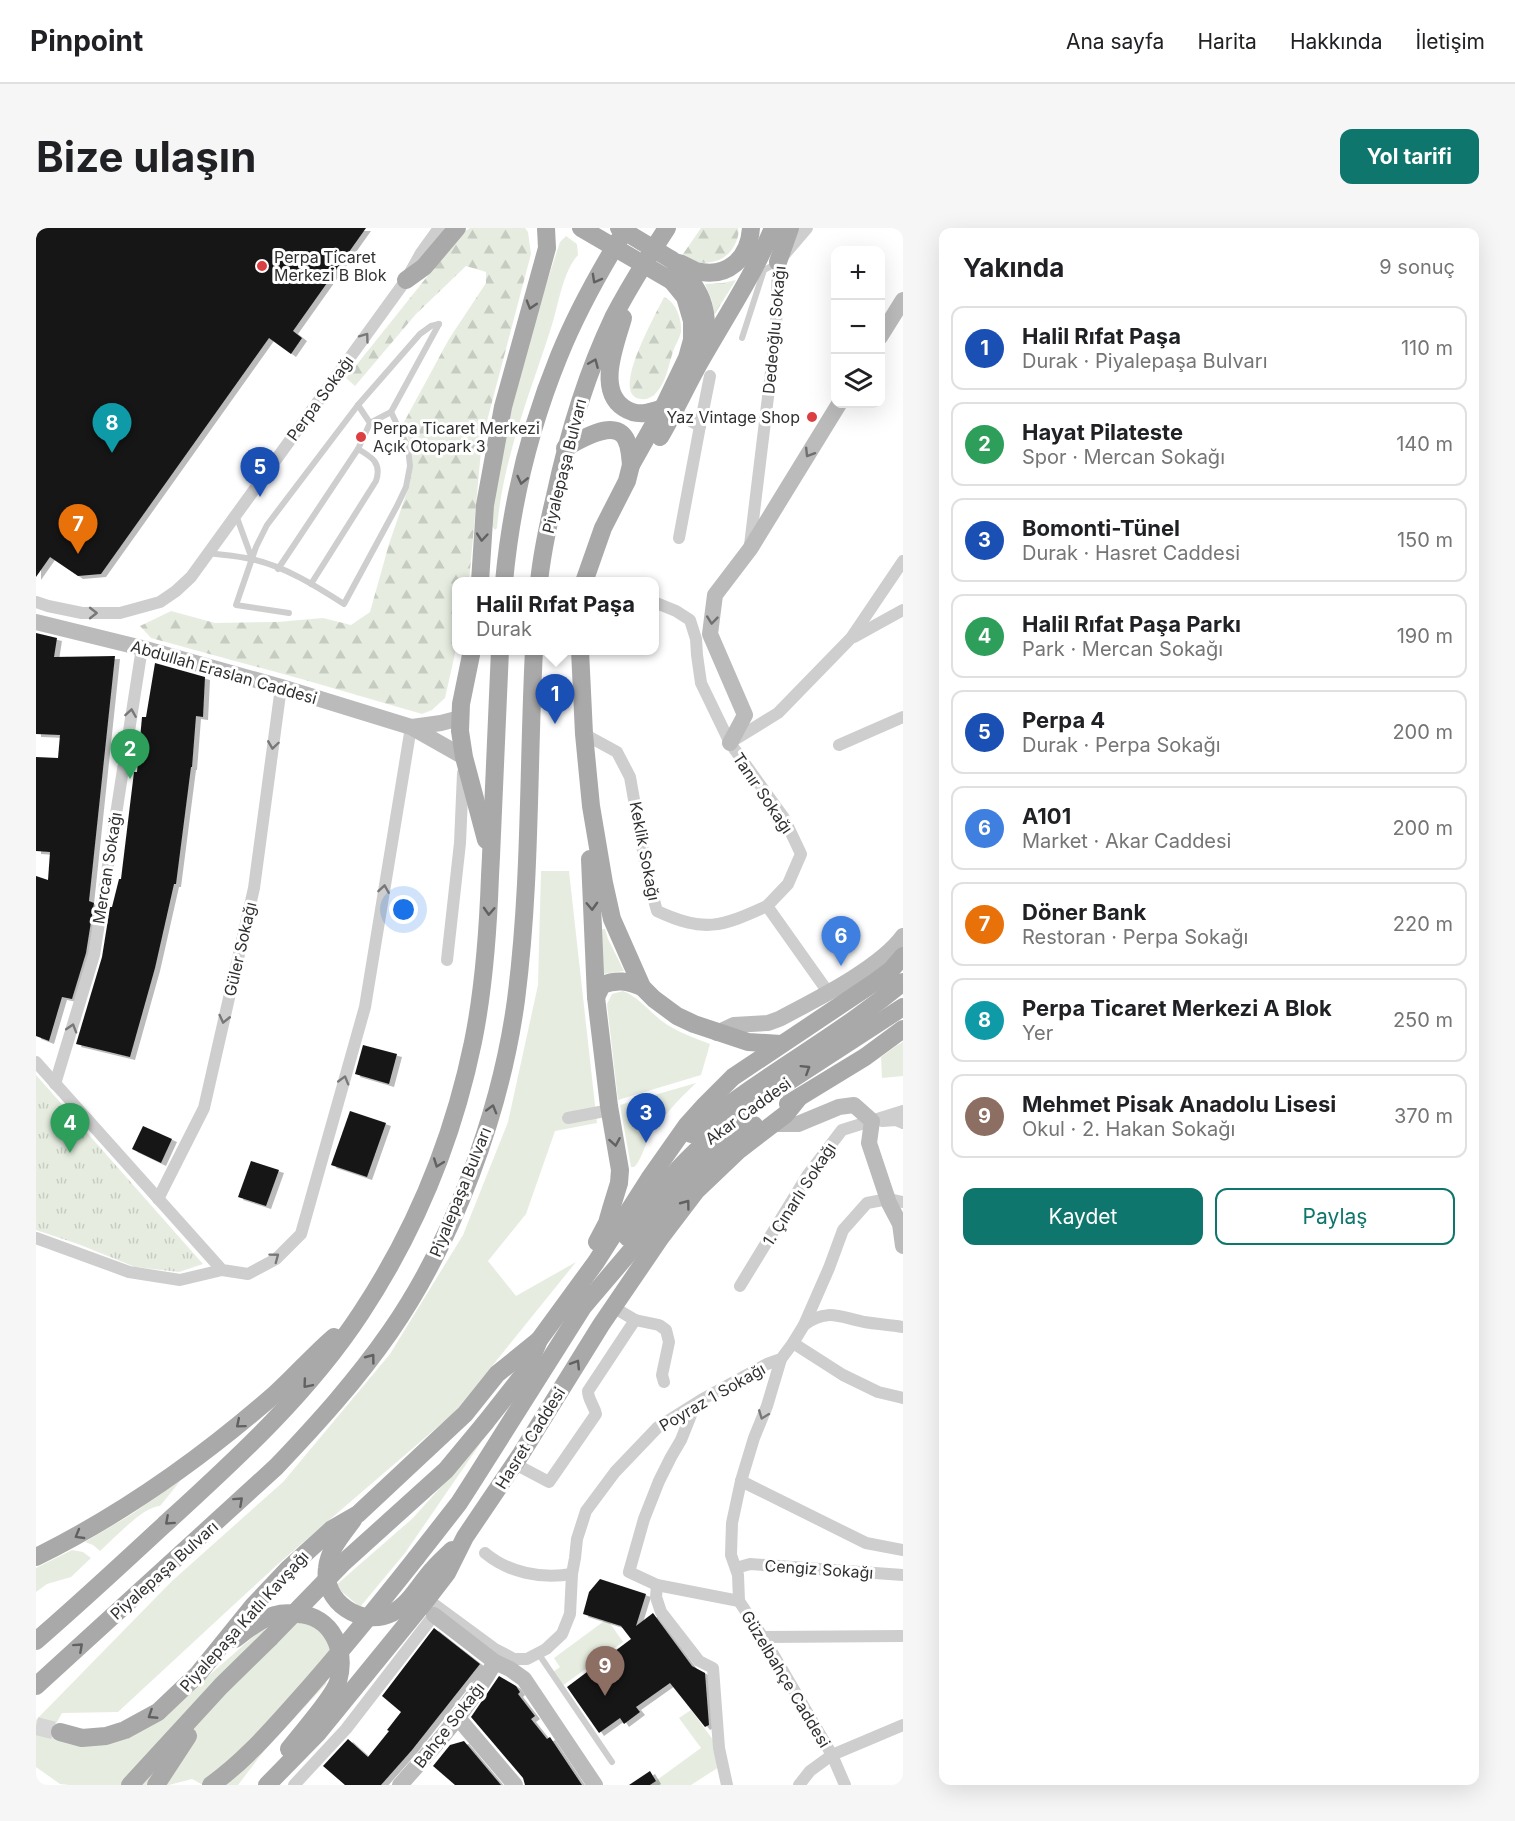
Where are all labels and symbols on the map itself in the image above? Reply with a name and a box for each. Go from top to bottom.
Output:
place label: Perpa Ticaret Merkezi B Blok [274,247,387,285]
marker: Perpa Ticaret Merkezi B Blok [255,259,269,273]
street label: Dedeoğlu Sokağı [758,265,790,395]
one-way arrow [592,272,604,283]
one-way arrow [526,299,538,310]
one-way arrow [358,332,369,343]
street label: Perpa Sokağı [282,351,358,445]
one-way arrow [587,358,599,369]
street label: Piyalepaşa Bulvarı [538,397,590,535]
pin: 8 [92,404,132,453]
place label: Yaz Vintage Shop [667,407,800,427]
marker: Yaz Vintage Shop [805,410,819,424]
place label: Perpa Ticaret Merkezi Açık Otopark 3 [373,418,540,456]
marker: Perpa Ticaret Merkezi Açık Otopark 3 [354,430,368,444]
one-way arrow [804,447,816,457]
pin: 5 [240,448,280,497]
one-way arrow [516,475,529,485]
pin: 7 [58,504,98,554]
one-way arrow [476,532,489,541]
one-way arrow [88,607,97,619]
one-way arrow [706,615,719,624]
street label: Abdullah Eraslan Caddesi [129,636,319,708]
pin: 1 [536,674,574,724]
one-way arrow [125,709,137,718]
pin: 2 [110,730,149,779]
one-way arrow [267,740,280,749]
street label: Tanır Sokağı [729,749,797,837]
street label: Keklik Sokağı [626,800,664,902]
street label: Mercan Sokağı [88,811,126,925]
one-way arrow [377,885,390,895]
your location [389,895,418,924]
street label: Güler Sokağı [219,900,261,998]
one-way arrow [586,902,599,911]
one-way arrow [482,906,495,915]
pin: 6 [822,916,860,966]
one-way arrow [218,1014,231,1024]
one-way arrow [65,1023,77,1034]
one-way arrow [800,1065,811,1076]
street label: Akar Caddesi [701,1073,795,1149]
one-way arrow [337,1075,349,1086]
pin: 3 [626,1094,666,1143]
pin: 4 [51,1104,90,1153]
one-way arrow [485,1104,498,1114]
street label: Piyalepaşa Bulvarı [425,1124,495,1260]
one-way arrow [608,1137,621,1147]
street label: 1. Çınarlı Sokağı [758,1138,840,1250]
one-way arrow [433,1156,445,1167]
one-way arrow [679,1199,690,1210]
one-way arrow [269,1254,280,1265]
one-way arrow [363,1354,374,1365]
street label: Poyraz 1 Sokağı [655,1359,769,1435]
one-way arrow [569,1360,580,1371]
one-way arrow [304,1377,315,1388]
street label: Hasret Caddesi [491,1383,569,1493]
one-way arrow [758,1409,770,1420]
one-way arrow [236,1416,247,1427]
one-way arrow [232,1497,243,1508]
one-way arrow [165,1513,176,1524]
street label: Piyalepaşa Bulvarı [106,1516,222,1624]
one-way arrow [75,1527,86,1539]
street label: Piyalepaşa Katlı Kavşağı [175,1546,313,1696]
street label: Cengiz Sokağı [764,1555,874,1583]
street label: Güzelbahçe Caddesi [737,1607,835,1751]
one-way arrow [72,1643,83,1654]
pin: 9 [586,1646,624,1696]
street label: Bahçe Sokağı [409,1678,489,1772]
one-way arrow [148,1708,159,1719]

